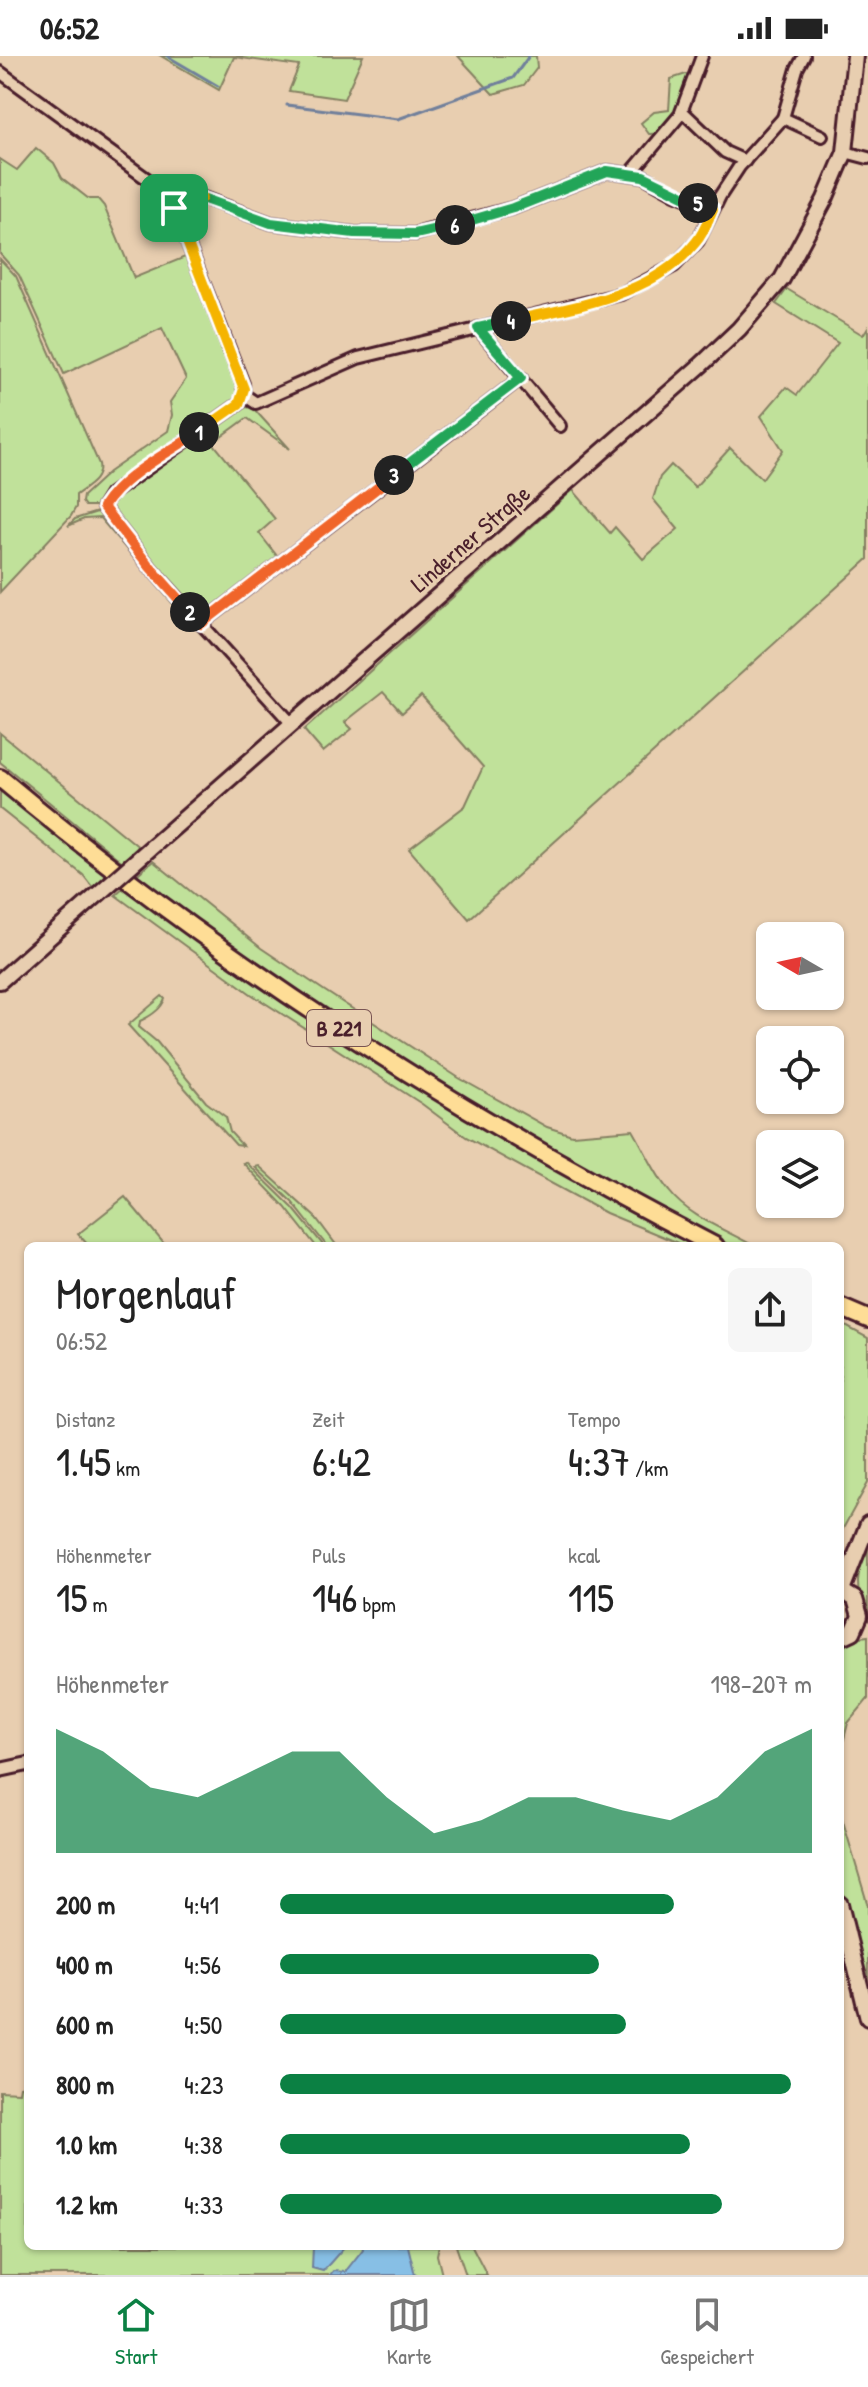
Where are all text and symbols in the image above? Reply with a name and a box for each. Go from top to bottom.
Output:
text: 06:52 [40,8,99,48]
pin [140,174,208,242]
pin: 5 [678,183,718,223]
icon: arrive [152,186,196,230]
text: 5 [693,188,703,218]
pin: 6 [435,205,475,245]
text: 6 [451,210,459,240]
pin: 4 [491,301,531,341]
text: 4 [507,306,515,336]
pin: 1 [179,412,219,452]
text: 1 [195,417,203,447]
pin: 3 [374,455,414,495]
text: 3 [389,460,399,490]
street label: Linderner Straße [403,477,537,599]
pin: 2 [170,592,210,632]
text: 2 [185,597,195,627]
north arrow [756,922,844,1010]
map controls [756,922,844,1218]
road number: B 221 [307,1010,371,1046]
button: locate [756,1026,844,1114]
button: layers [756,1130,844,1218]
text: Morgenlauf [56,1263,236,1323]
button: share [728,1268,812,1352]
text: 06:52 [56,1323,107,1358]
text: Distanz [56,1404,115,1434]
text: Zeit [312,1404,344,1434]
text: Tempo [568,1404,620,1434]
text: 1.45 [56,1434,111,1488]
text: 6:42 [312,1434,371,1488]
text: 4:37 [568,1434,630,1488]
text: km [111,1453,140,1483]
text: /km [630,1453,668,1483]
text: Höhenmeter [56,1540,152,1570]
text: Puls [312,1540,346,1570]
text: kcal [568,1540,600,1570]
text: 15 [56,1570,87,1624]
text: 146 [312,1570,357,1624]
text: 115 [568,1570,614,1624]
text: m [87,1589,107,1619]
text: bpm [357,1589,396,1619]
text: Höhenmeter [56,1666,169,1701]
text: 198–207 m [710,1666,812,1701]
text: 200 m [56,1887,115,1922]
text: 4:41 [184,1887,219,1922]
text: 400 m [56,1947,113,1982]
text: 4:56 [184,1947,221,1982]
text: 600 m [56,2007,113,2042]
text: 4:50 [184,2007,222,2042]
text: 800 m [56,2067,114,2102]
text: 4:23 [184,2067,224,2102]
text: 1.0 km [56,2127,117,2162]
text: 4:38 [184,2127,223,2162]
text: 1.2 km [56,2187,118,2222]
text: 4:33 [184,2187,223,2222]
tab: Start [114,2293,158,2371]
tab: Karte [387,2293,432,2371]
tab: Gespeichert [660,2293,754,2371]

